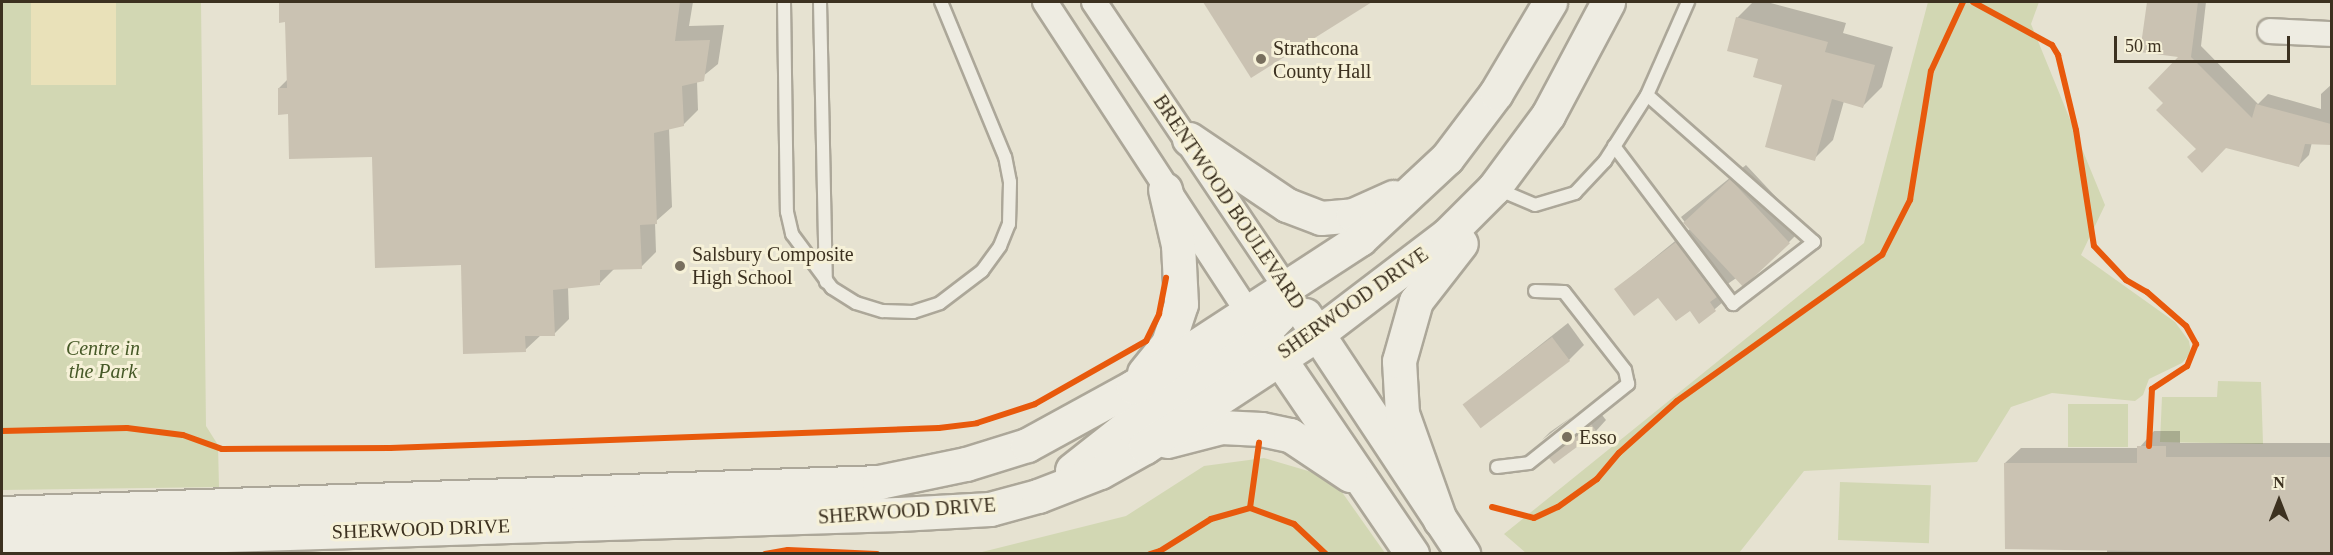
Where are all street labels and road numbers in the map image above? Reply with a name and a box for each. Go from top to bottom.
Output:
street label: BRENTWOOD BOULEVARD [1148,90,1310,314]
street label: SHERWOOD DRIVE [1273,242,1433,364]
street label: SHERWOOD DRIVE [817,493,997,529]
street label: SHERWOOD DRIVE [331,514,511,544]

